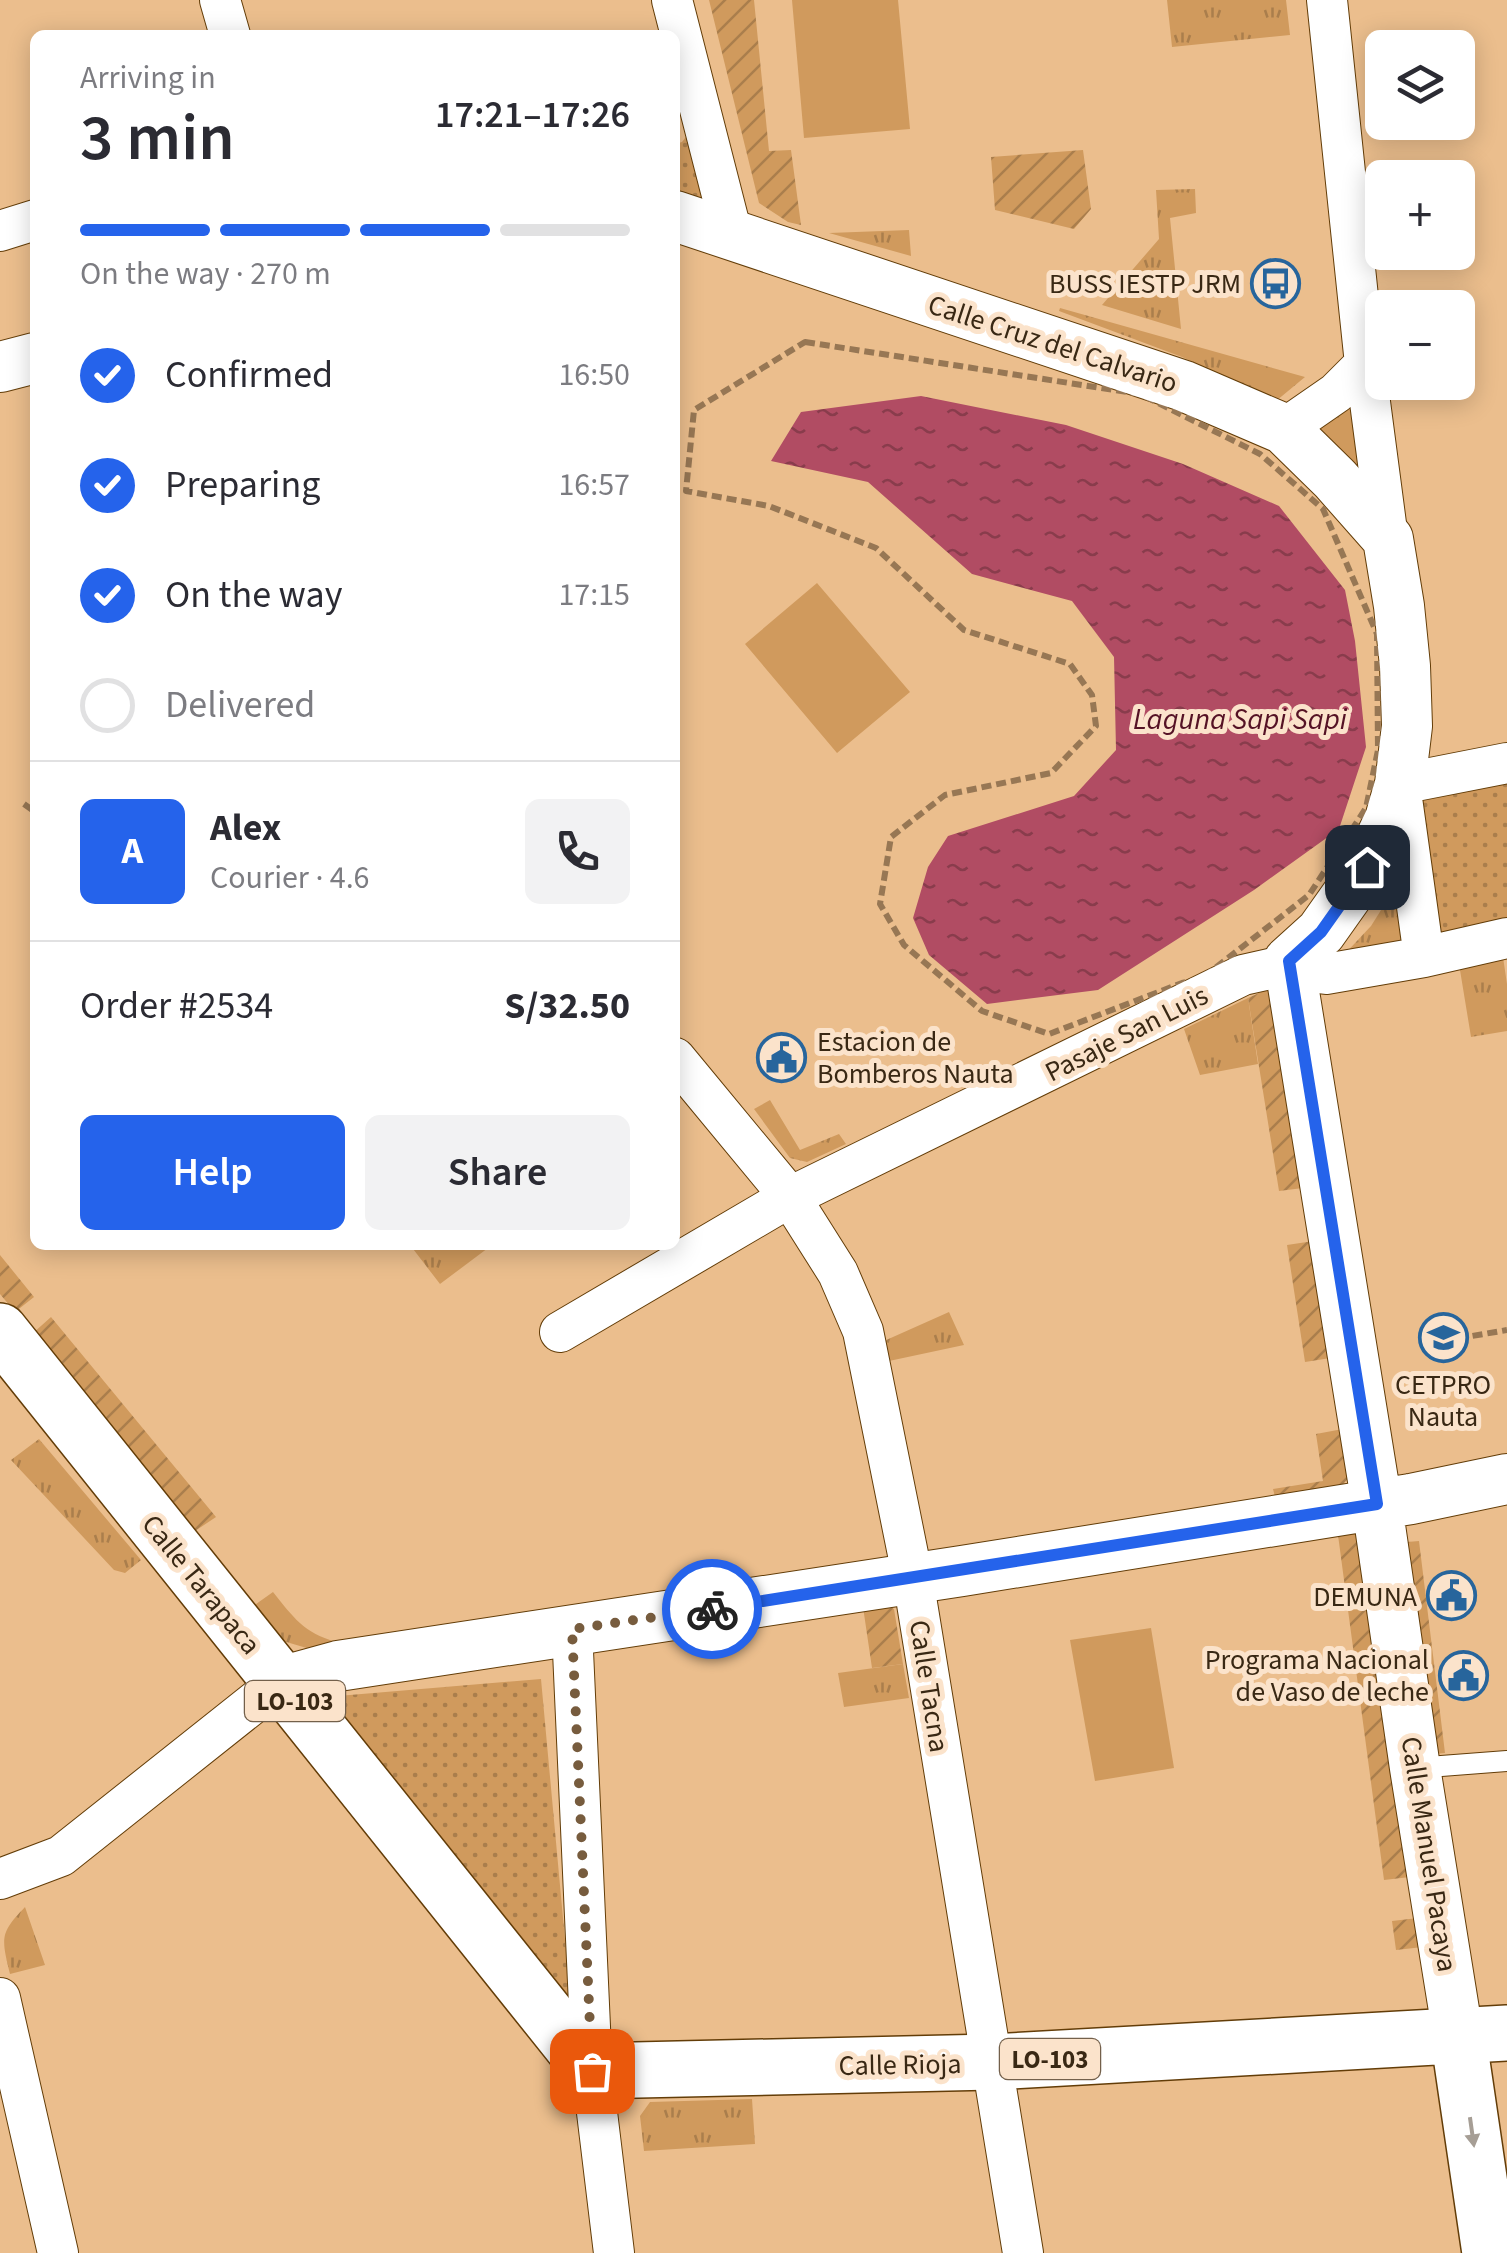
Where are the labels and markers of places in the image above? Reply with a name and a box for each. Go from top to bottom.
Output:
bus stop icon: BUSS IESTP JRM [1250,257,1302,309]
place label: BUSS IESTP JRM [1049,264,1241,304]
pin [1325,825,1410,910]
place label: Estacion de Bomberos Nauta [817,1022,1014,1094]
public building icon: Estacion de Bomberos Nauta [756,1031,808,1083]
school or university icon: CETPRO Nauta [1417,1311,1469,1363]
place label: CETPRO Nauta [1395,1365,1491,1437]
public building icon: DEMUNA [1426,1570,1478,1622]
place label: DEMUNA [1313,1577,1418,1617]
place label: Programa Nacional de Vaso de leche [1205,1640,1429,1712]
public building icon: Programa Nacional de Vaso de leche [1438,1649,1490,1701]
pin [550,2029,635,2114]

